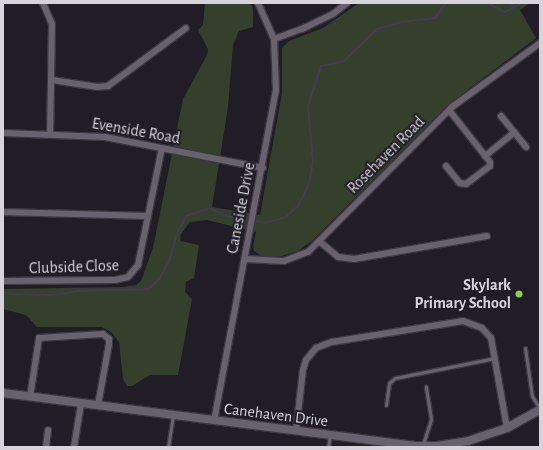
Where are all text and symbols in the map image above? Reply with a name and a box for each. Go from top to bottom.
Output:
street label: Rosehaven Road [343,112,429,198]
street label: Evenside Road [90,114,182,148]
street label: Caneside Drive [223,161,259,255]
street label: Clubside Close [29,256,119,278]
place label: Skylark Primary School [414,275,511,313]
marker: Skylark Primary School [514,289,524,299]
street label: Canehaven Drive [223,399,329,431]

